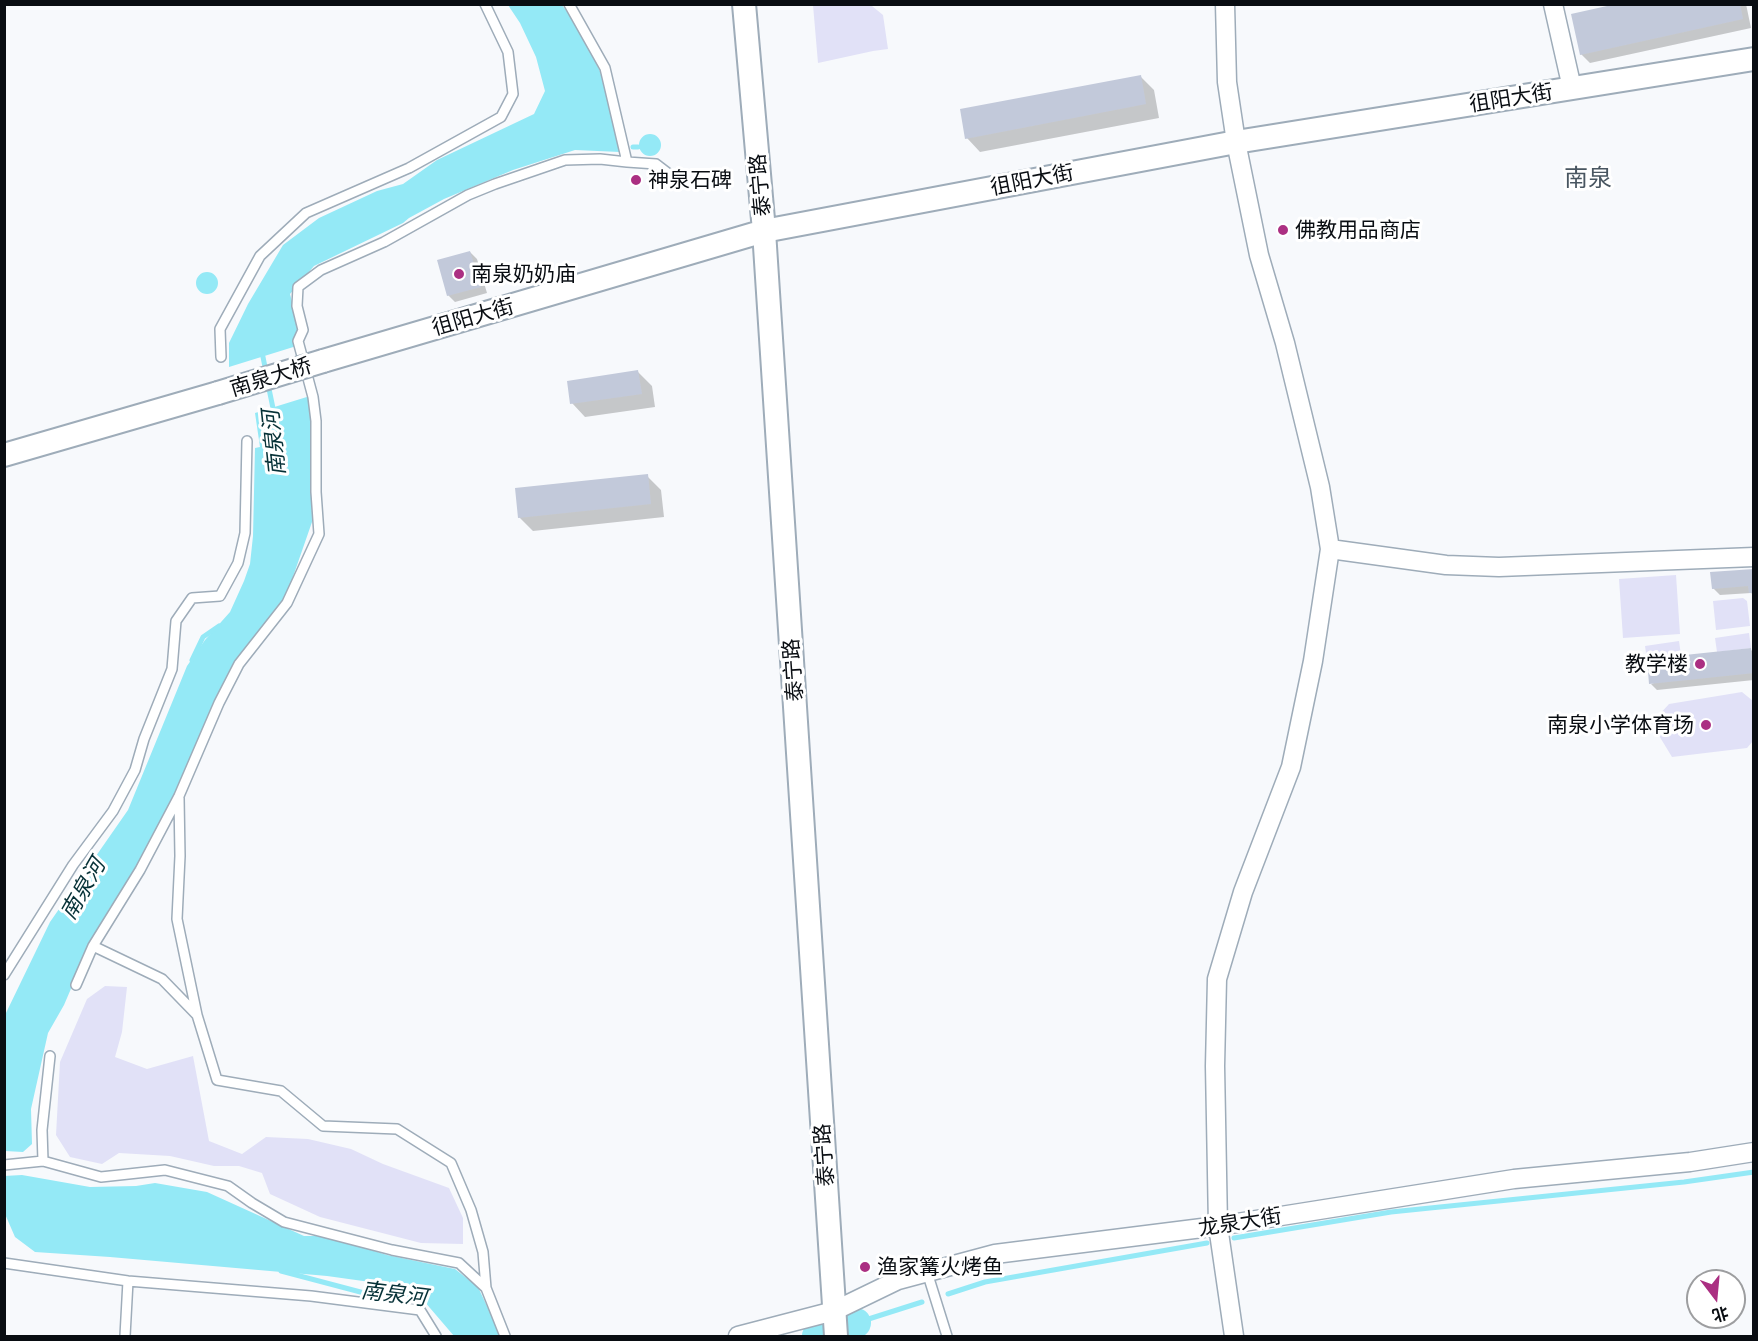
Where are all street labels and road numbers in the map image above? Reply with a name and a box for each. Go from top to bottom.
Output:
street label: 徂阳大街 [1468,79,1554,117]
street label: 泰宁路 [745,153,775,217]
street label: 徂阳大街 [988,160,1076,200]
street label: 徂阳大街 [429,293,517,341]
street label: 南泉大桥 [227,353,315,401]
street label: 泰宁路 [778,638,808,702]
street label: 泰宁路 [809,1123,839,1187]
street label: 龙泉大街 [1197,1203,1283,1241]

